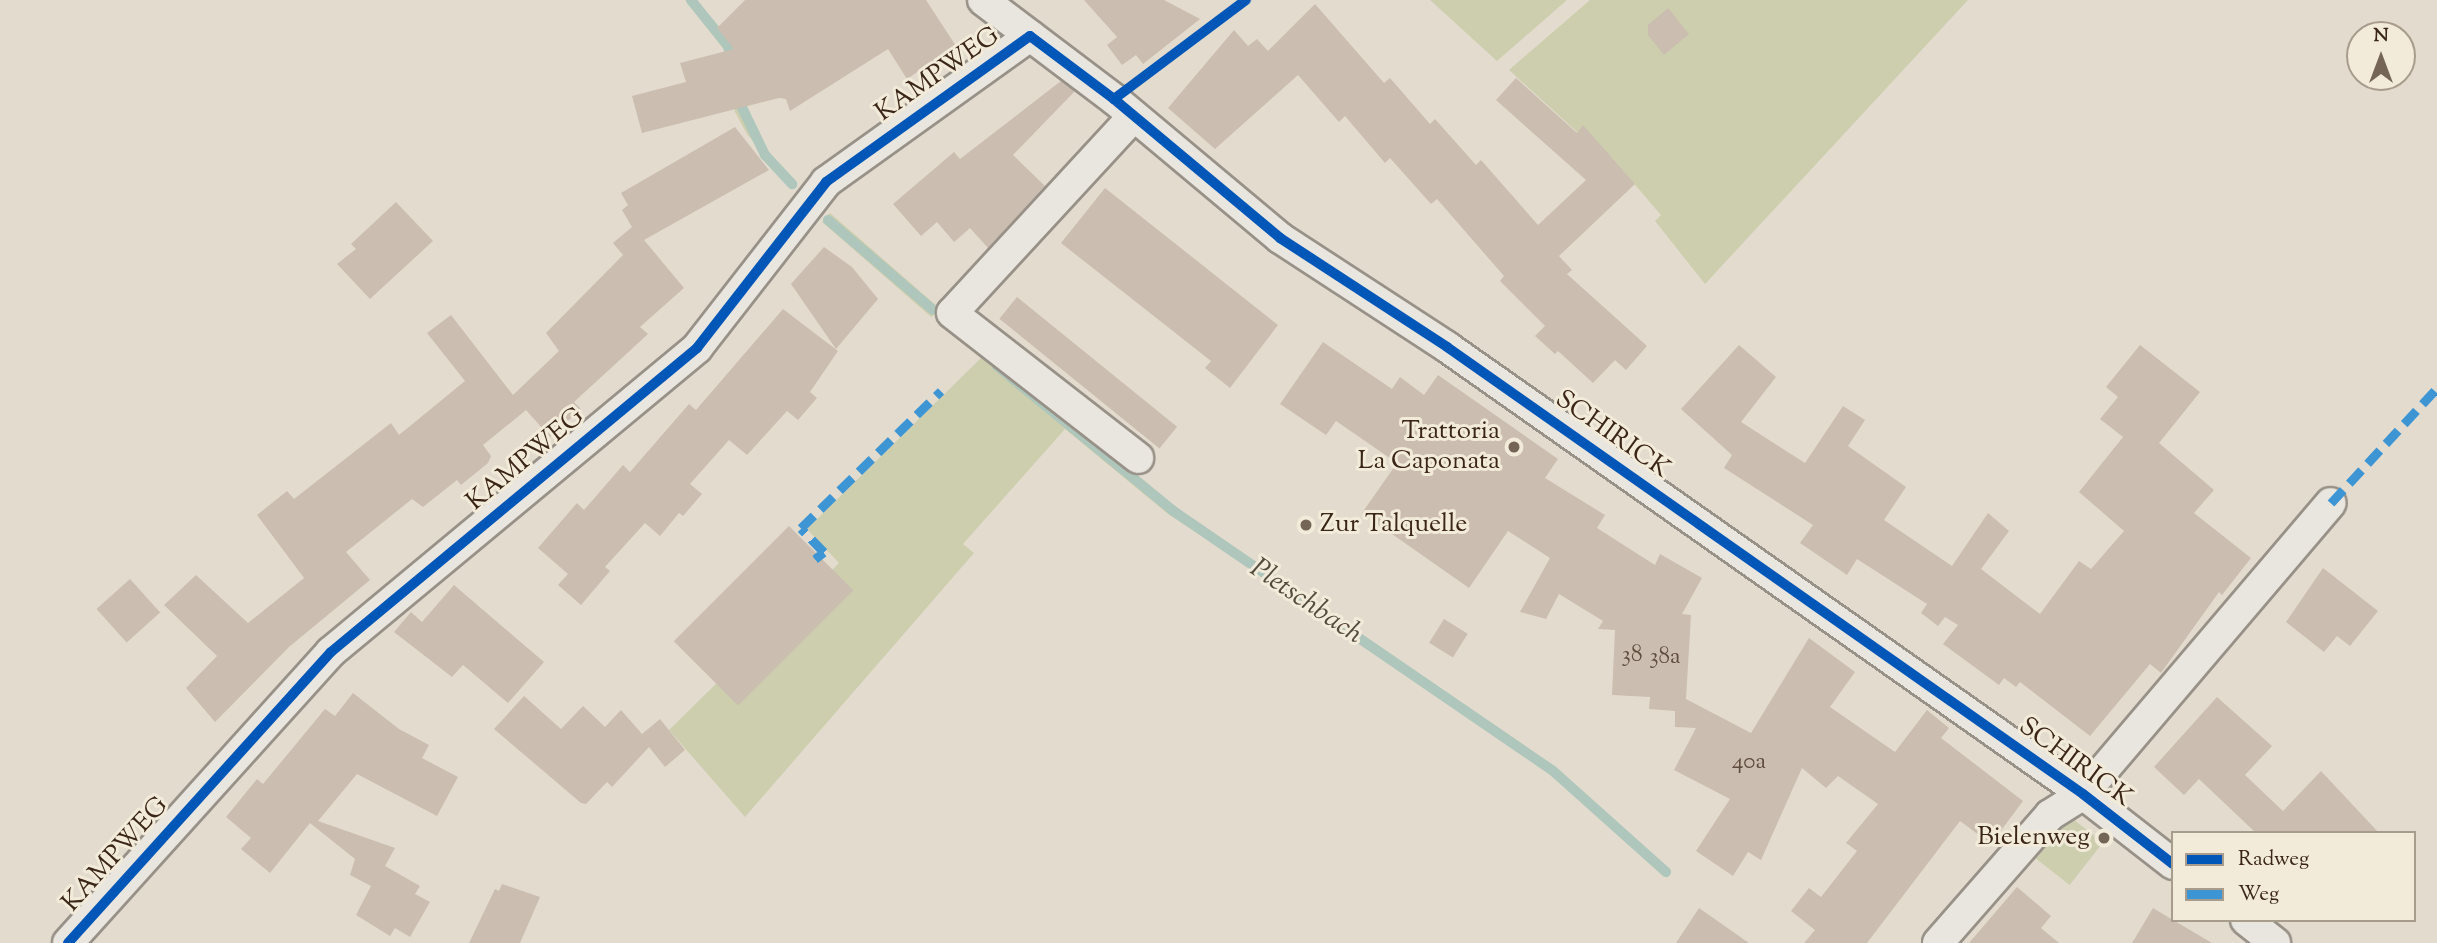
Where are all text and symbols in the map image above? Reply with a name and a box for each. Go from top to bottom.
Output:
street label: KAMPWEG [870,21,1006,129]
north arrow [2346,21,2416,91]
text: N [2373,23,2389,50]
street label: SCHIRICK [1549,384,1675,486]
street label: KAMPWEG [461,402,591,518]
place label: Trattoria La Caponata [1358,416,1500,478]
marker: Trattoria La Caponata [1506,439,1522,455]
place label: Zur Talquelle [1320,509,1467,541]
marker: Zur Talquelle [1298,517,1314,533]
water label: Pletschbach [1243,552,1369,652]
house number: 38 [1622,642,1642,670]
house number: 38a [1649,644,1681,672]
street label: SCHIRICK [2012,711,2138,815]
house number: 40a [1732,749,1766,777]
street label: KAMPWEG [56,791,176,919]
place label: Bielenweg [1977,822,2090,854]
marker: Bielenweg [2096,830,2112,846]
legend [2171,831,2416,922]
text: Radweg [2238,845,2309,875]
text: Weg [2238,880,2279,910]

